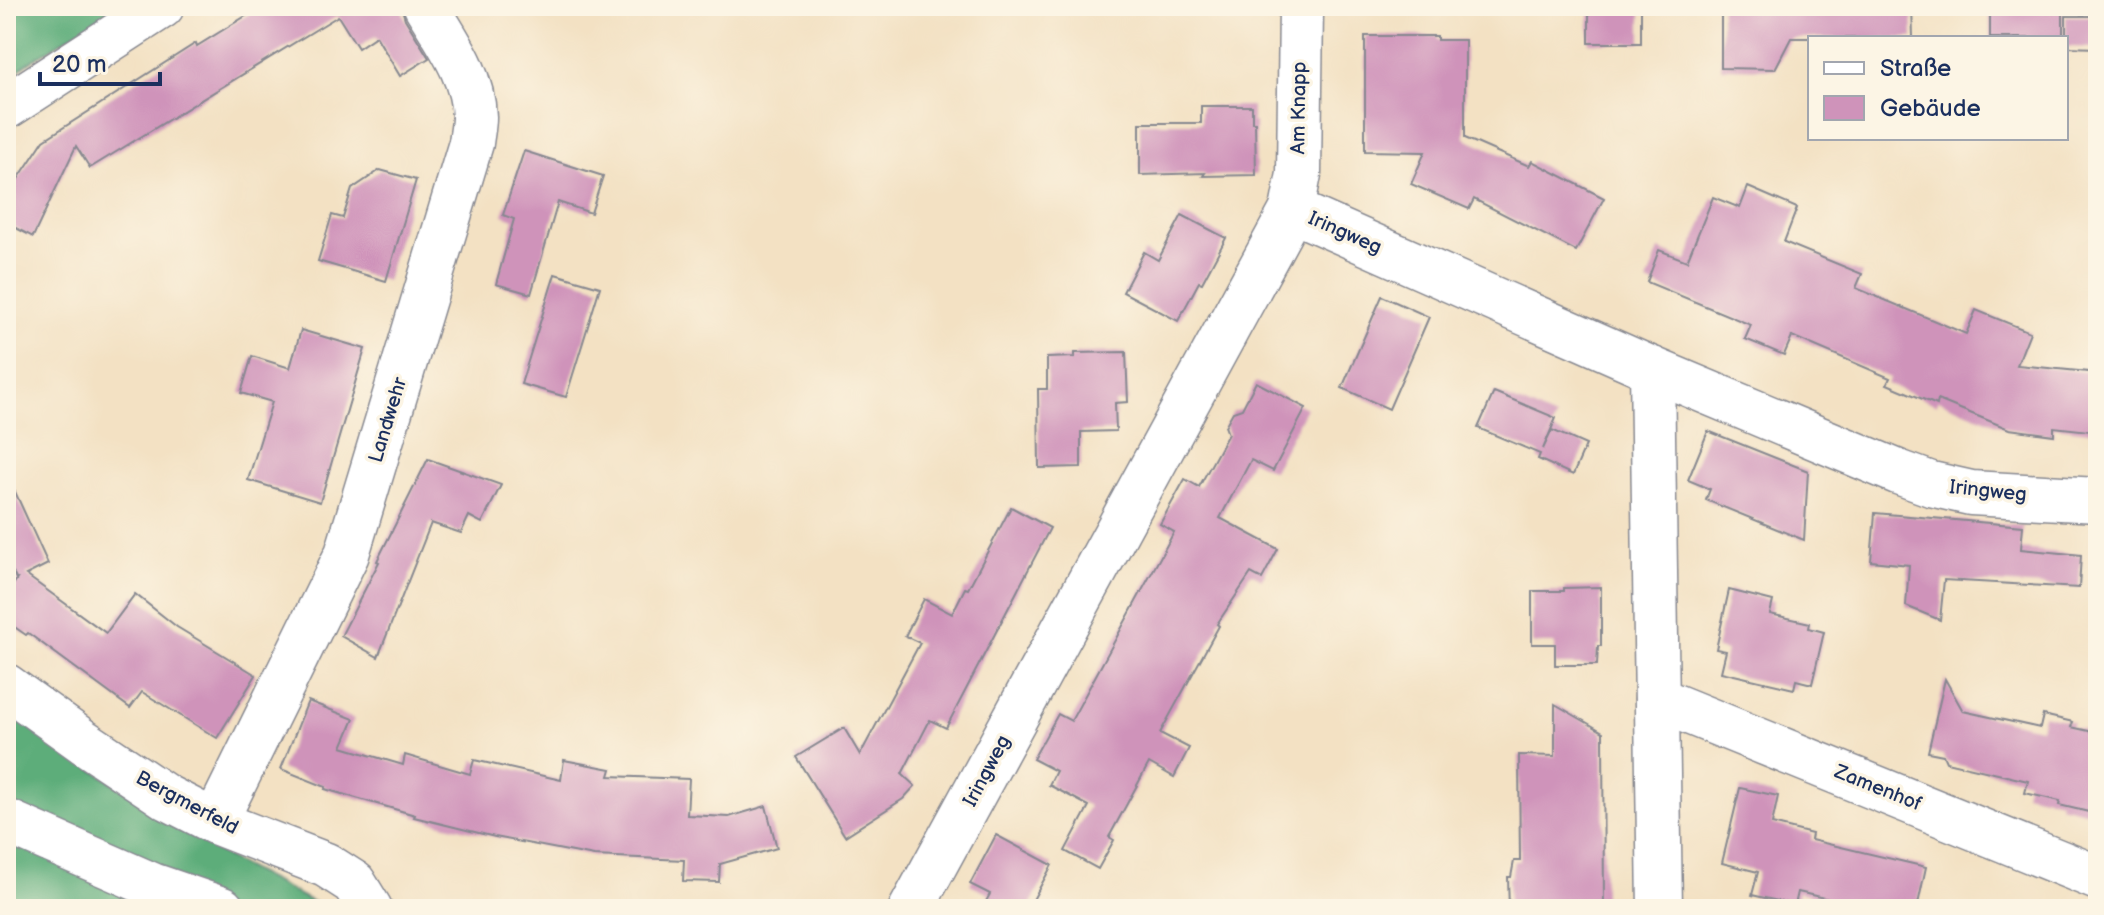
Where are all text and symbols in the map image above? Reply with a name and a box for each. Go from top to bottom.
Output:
scale bar [40,36,160,86]
legend [1808,36,2068,140]
text: 20 m [52,50,107,79]
text: Straße [1880,54,1951,83]
street label: Am Knapp [1286,61,1312,155]
text: Gebäude [1880,94,1981,123]
street label: Iringweg [1305,206,1385,260]
street label: Landwehr [364,374,413,465]
street label: Iringweg [1948,475,2028,507]
street label: Iringweg [958,731,1016,811]
street label: Zamenhof [1830,759,1925,816]
street label: Bergmerfeld [132,766,242,840]

